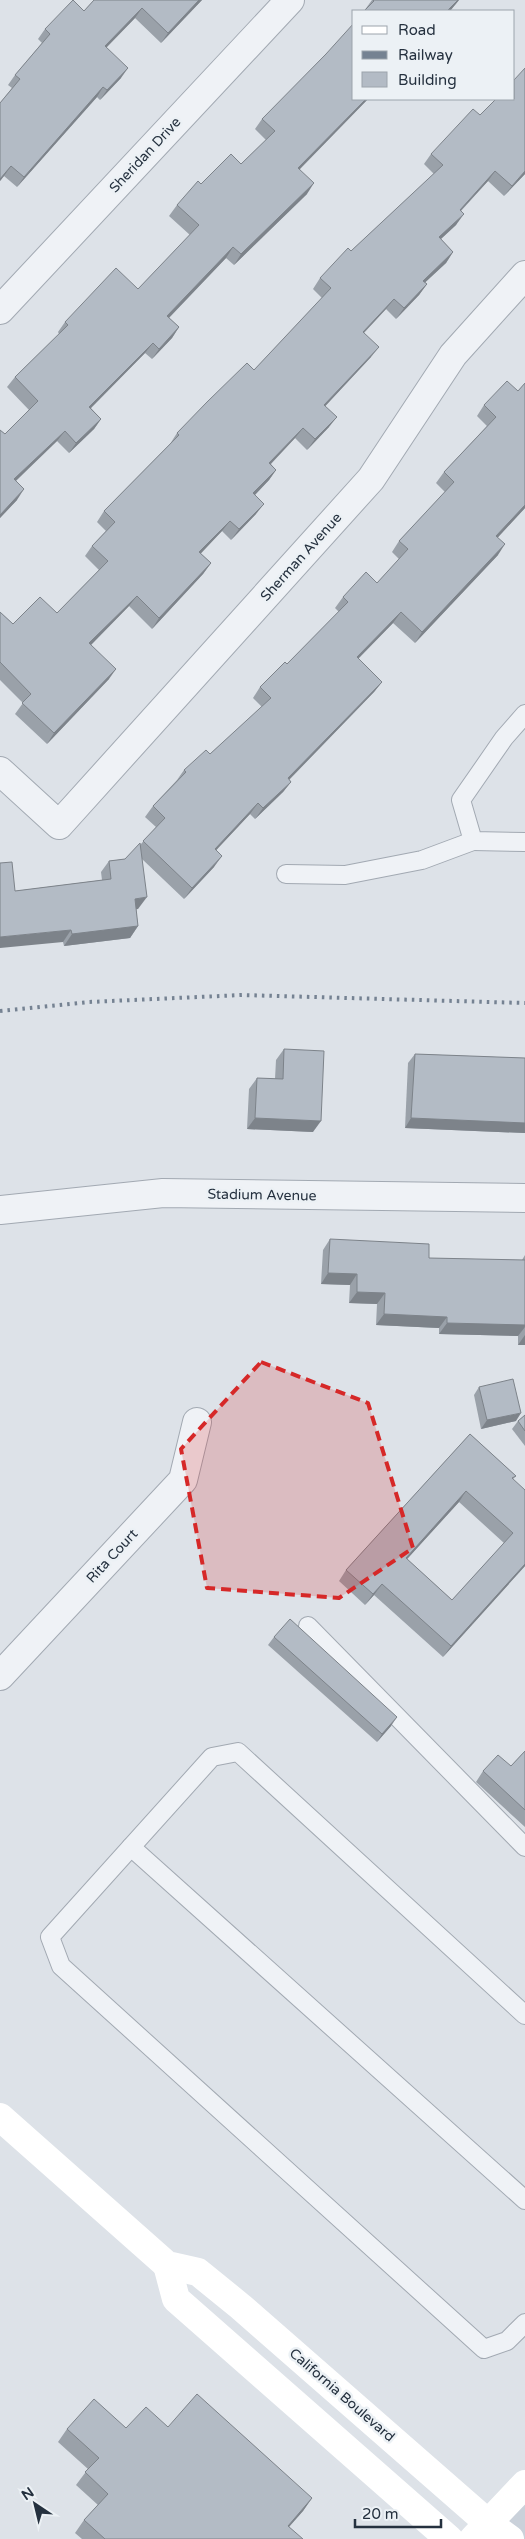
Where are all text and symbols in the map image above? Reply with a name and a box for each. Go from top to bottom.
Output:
legend [352,10,515,100]
text: Road [398,21,436,39]
text: Railway [398,46,453,64]
text: Building [398,71,457,89]
street label: Sheridan Drive [106,114,184,196]
street label: Sherman Avenue [257,509,345,605]
street label: Stadium Avenue [207,1186,317,1204]
street label: Rita Court [83,1525,142,1587]
street label: California Boulevard [286,2345,398,2445]
north arrow [10,2479,60,2529]
text: N [18,2484,37,2504]
scale bar [355,2496,441,2528]
text: 20 m [362,2505,399,2523]

